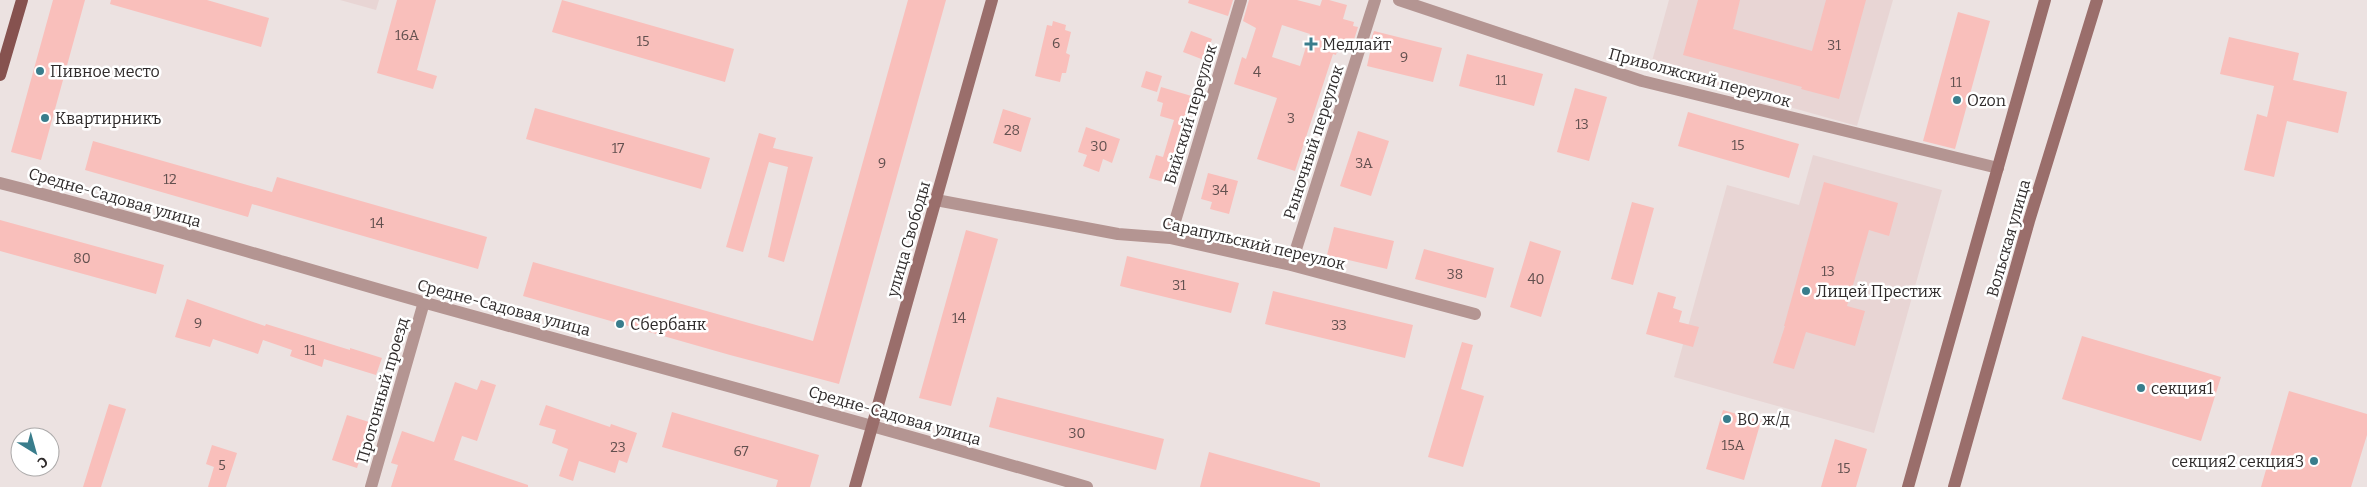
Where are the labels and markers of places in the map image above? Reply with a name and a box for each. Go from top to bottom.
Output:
place label: Медлайт [1322,35,1391,54]
marker: Медлайт [1304,37,1318,51]
place label: Пивное место [50,62,160,81]
marker: Пивное место [34,65,46,77]
place label: Ozon [1967,91,2006,110]
marker: Ozon [1951,94,1963,106]
place label: Квартирникъ [55,109,162,128]
marker: Квартирникъ [39,112,51,124]
place label: Лицей Престиж [1816,282,1942,301]
marker: Лицей Престиж [1800,285,1812,297]
place label: Сбербанк [630,315,707,334]
marker: Сбербанк [614,318,626,330]
place label: секция1 [2151,379,2214,398]
marker: секция1 [2135,382,2147,394]
place label: ВО ж/д [1737,410,1790,429]
marker: ВО ж/д [1721,413,1733,425]
place label: секция2 секция3 [2171,452,2304,471]
marker: секция2 секция3 [2308,455,2320,467]

